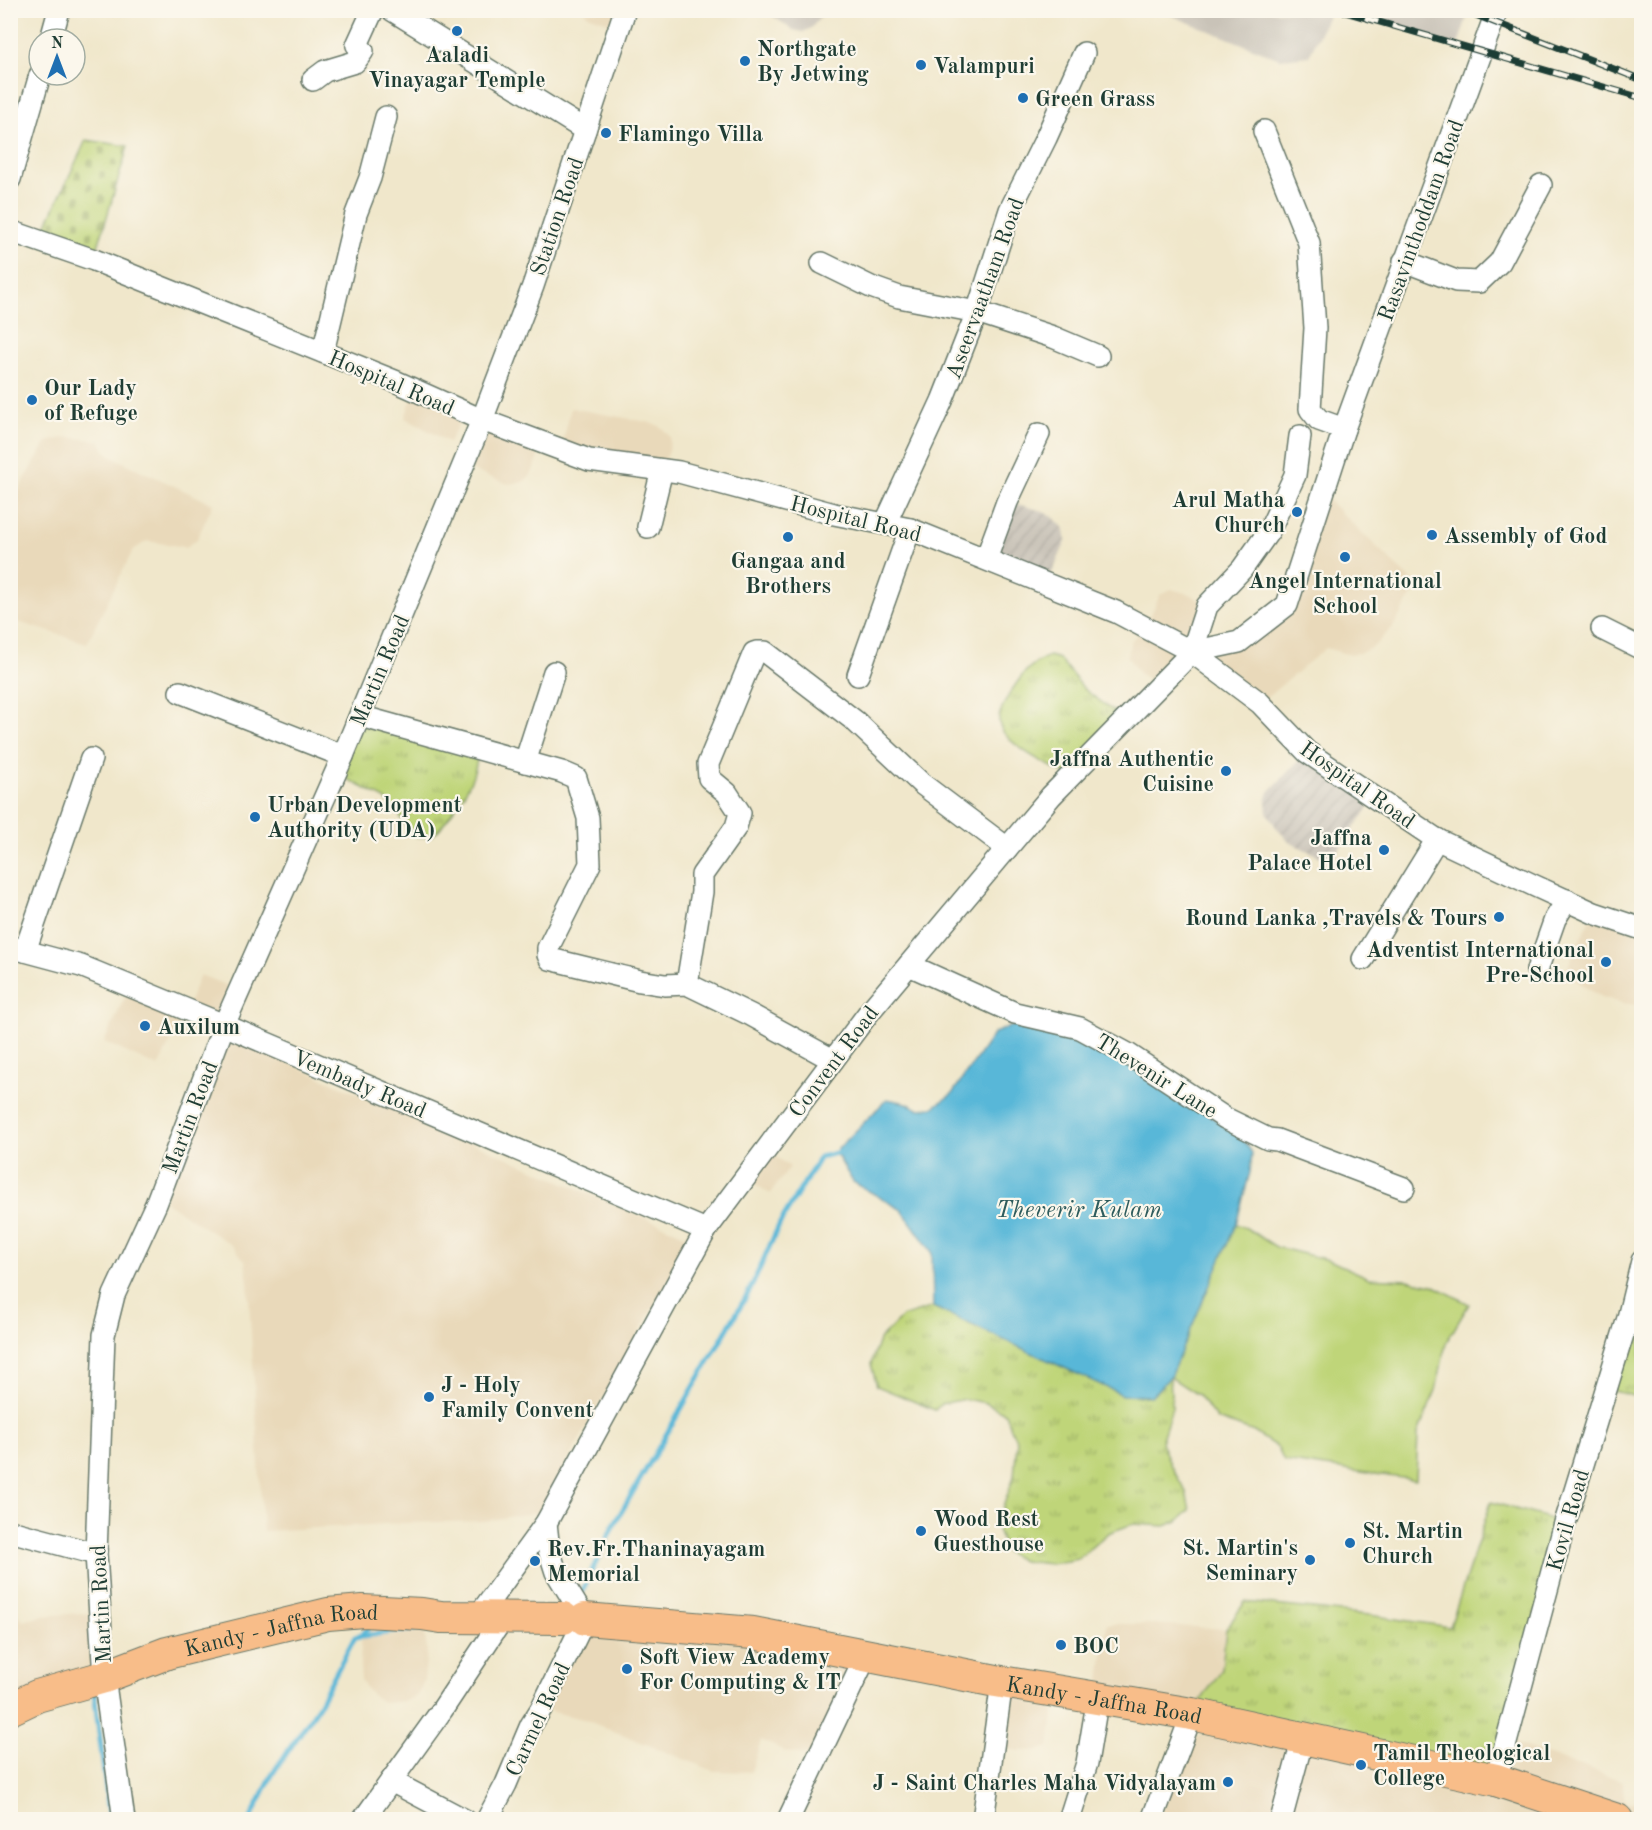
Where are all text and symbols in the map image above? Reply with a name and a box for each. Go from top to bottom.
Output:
marker: Aaladi Vinayagar Temple [450,24,464,38]
north arrow [27,27,87,87]
text: N [51,36,64,52]
place label: Northgate By Jetwing [757,39,869,86]
place label: Aaladi Vinayagar Temple [368,45,546,92]
marker: Northgate By Jetwing [738,54,752,68]
place label: Valampuri [933,56,1035,78]
marker: Valampuri [914,58,928,72]
place label: Green Grass [1035,89,1155,111]
marker: Green Grass [1016,91,1030,105]
street label: Rasavinthoddam Road [1375,117,1469,324]
place label: Flamingo Villa [618,124,763,146]
marker: Flamingo Villa [599,126,613,140]
street label: Station Road [527,155,588,279]
street label: Aseervaatham Road [943,195,1029,382]
street label: Hospital Road [325,347,458,420]
place label: Our Lady of Refuge [44,378,138,425]
marker: Our Lady of Refuge [25,393,39,407]
place label: Arul Matha Church [1172,490,1285,537]
street label: Hospital Road [787,493,924,547]
marker: Arul Matha Church [1290,505,1304,519]
place label: Assembly of God [1444,526,1607,548]
marker: Assembly of God [1425,528,1439,542]
marker: Gangaa and Brothers [781,530,795,544]
marker: Angel International School [1338,550,1352,564]
place label: Gangaa and Brothers [730,551,846,598]
place label: Angel International School [1248,571,1442,618]
street label: Martin Road [347,612,414,730]
street label: Hospital Road [1295,738,1418,833]
place label: Jaffna Authentic Cuisine [1050,749,1214,796]
marker: Jaffna Authentic Cuisine [1219,764,1233,778]
place label: Urban Development Authority (UDA) [267,795,462,842]
marker: Urban Development Authority (UDA) [248,810,262,824]
place label: Jaffna Palace Hotel [1247,828,1372,875]
marker: Jaffna Palace Hotel [1377,843,1391,857]
place label: Round Lanka ,Travels & Tours [1185,908,1487,930]
marker: Round Lanka ,Travels & Tours [1492,910,1506,924]
place label: Adventist International Pre-School [1366,940,1594,987]
marker: Adventist International Pre-School [1599,955,1613,969]
street label: Convent Road [786,1002,883,1122]
place label: Auxilum [157,1017,240,1039]
marker: Auxilum [138,1019,152,1033]
street label: Thevenir Lane [1091,1031,1221,1123]
street label: Vembady Road [289,1047,429,1123]
street label: Martin Road [159,1058,222,1177]
water label: Theverir Kulam [996,1199,1162,1223]
place label: J - Holy Family Convent [441,1375,594,1422]
marker: J - Holy Family Convent [422,1390,436,1404]
street label: Kovil Road [1544,1467,1594,1574]
place label: Wood Rest Guesthouse [933,1509,1044,1556]
place label: St. Martin Church [1362,1521,1463,1568]
marker: Wood Rest Guesthouse [914,1524,928,1538]
marker: St. Martin Church [1343,1536,1357,1550]
place label: St. Martin's Seminary [1182,1538,1298,1585]
place label: Rev.Fr.Thaninayagam Memorial [547,1539,765,1586]
street label: Martin Road [88,1544,116,1664]
marker: St. Martin's Seminary [1303,1553,1317,1567]
marker: Rev.Fr.Thaninayagam Memorial [528,1554,542,1568]
street label: Kandy - Jaffna Road [182,1602,379,1661]
place label: BOC [1073,1636,1119,1658]
marker: BOC [1054,1638,1068,1652]
place label: Soft View Academy For Computing & IT [639,1647,841,1694]
street label: Carmel Road [503,1659,575,1780]
marker: Soft View Academy For Computing & IT [620,1662,634,1676]
street label: Kandy - Jaffna Road [1004,1674,1204,1729]
place label: Tamil Theological College [1373,1743,1550,1790]
marker: Tamil Theological College [1354,1758,1368,1772]
place label: J - Saint Charles Maha Vidyalayam [873,1773,1216,1795]
marker: J - Saint Charles Maha Vidyalayam [1221,1775,1235,1789]

